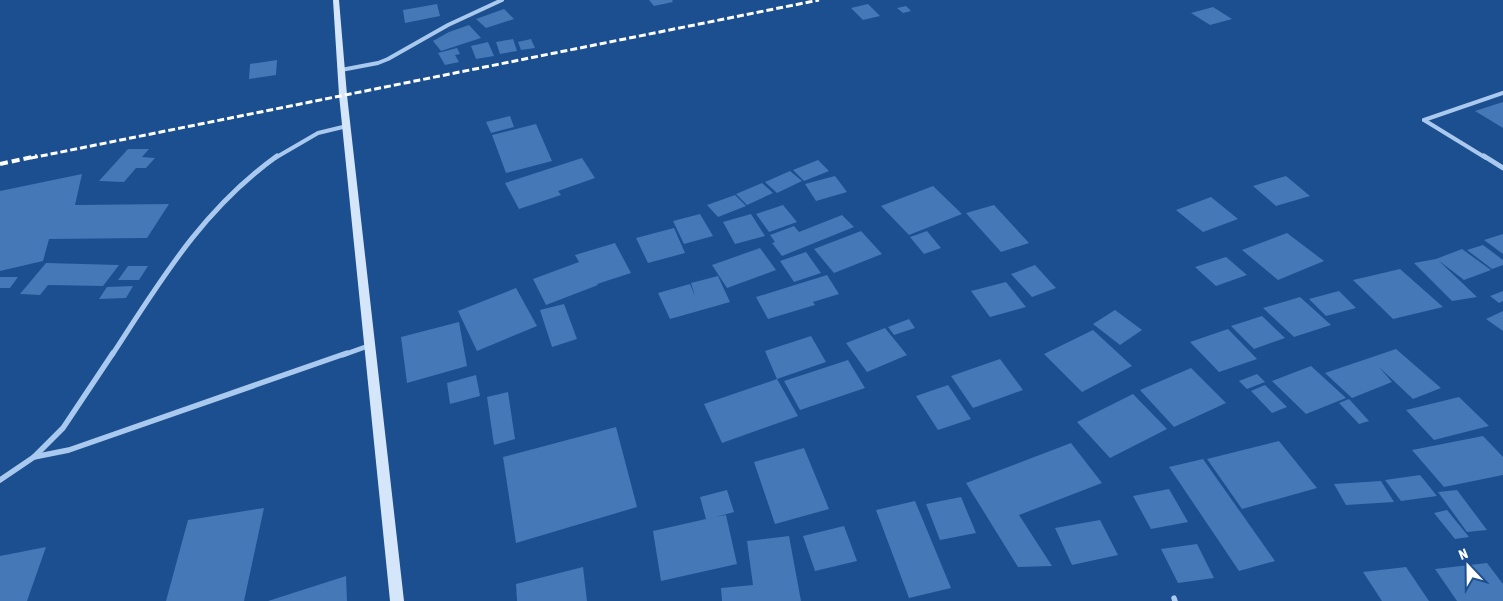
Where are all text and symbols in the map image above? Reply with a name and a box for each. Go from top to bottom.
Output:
north arrow [1443,541,1493,591]
text: N [1456,545,1470,563]

